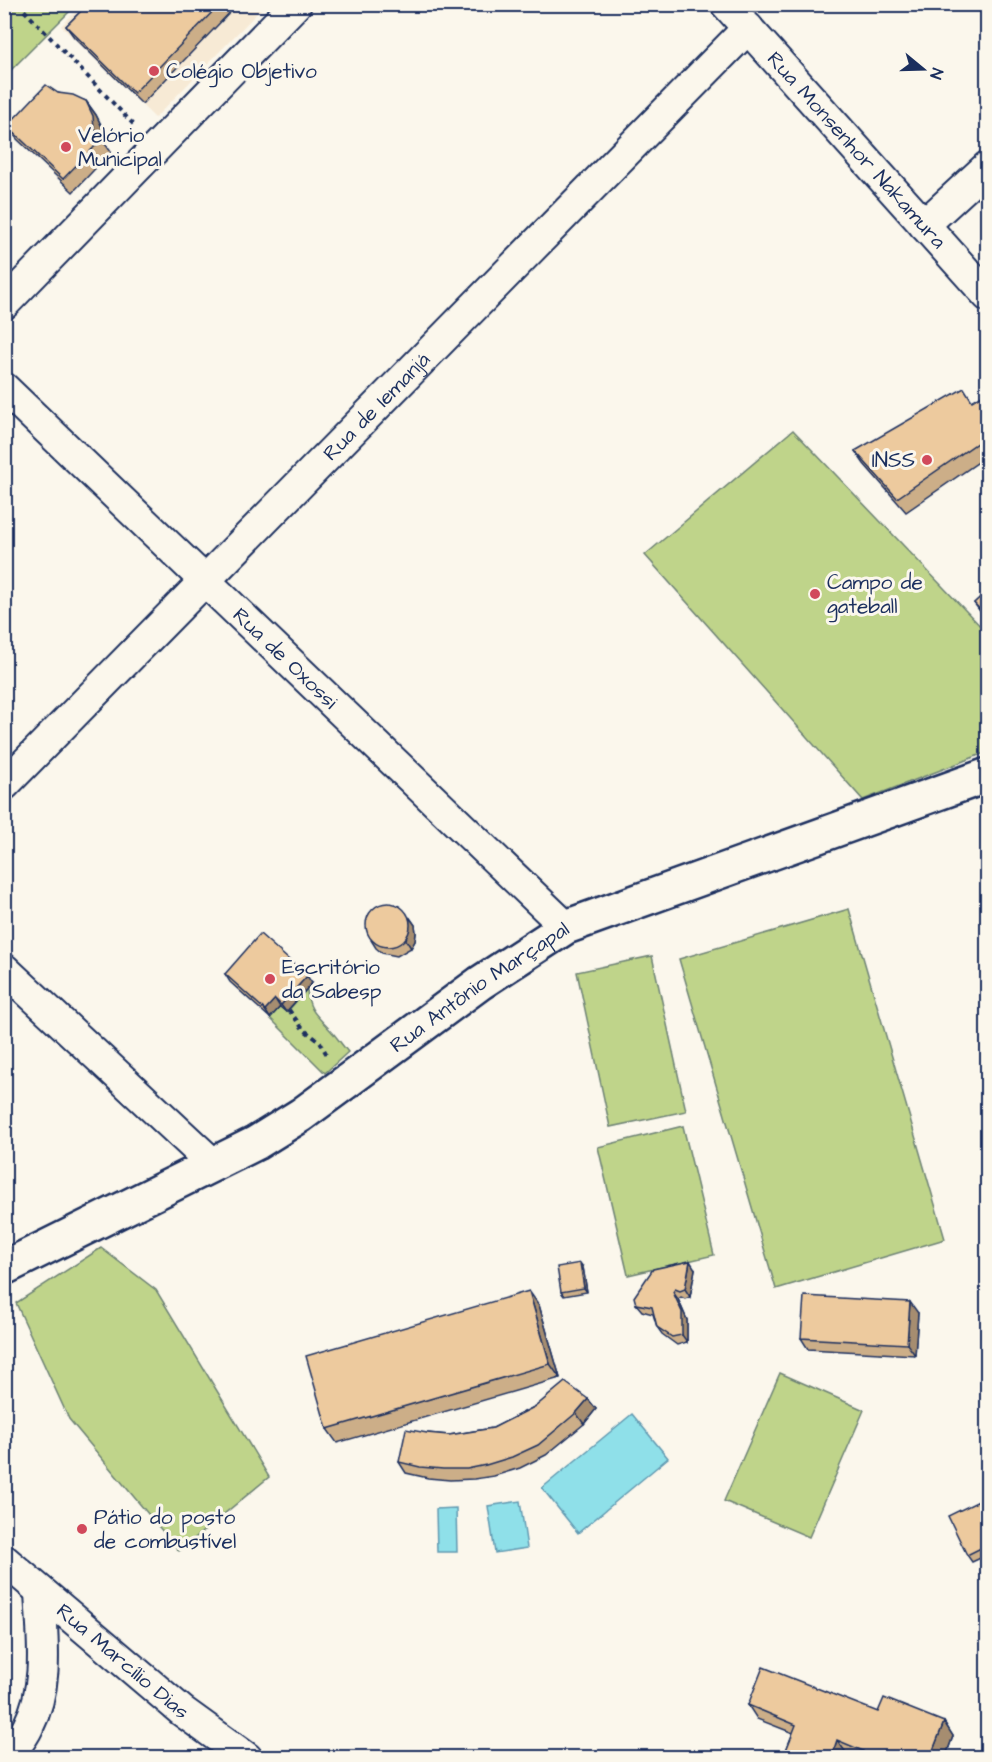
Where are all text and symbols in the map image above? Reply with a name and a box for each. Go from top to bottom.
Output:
north arrow [893,39,953,99]
street label: Rua Monsenhor Nakamura [762,47,952,253]
place label: Colégio Objetivo [166,57,317,88]
marker: Colégio Objetivo [147,64,161,78]
place label: Velório Municipal [78,121,162,175]
marker: Velório Municipal [59,140,73,154]
street label: Rua de Iemanjá [316,345,436,467]
place label: INSS [872,446,915,475]
marker: INSS [920,453,934,467]
place label: Campo de gateball [827,568,923,623]
marker: Campo de gateball [808,587,822,601]
street label: Rua de Oxossi [227,601,344,715]
street label: Rua Antônio Marçapal [384,914,575,1059]
place label: Escritório da Sabesp [282,953,382,1007]
marker: Escritório da Sabesp [263,972,277,986]
place label: Pátio do posto de combustível [94,1503,236,1556]
marker: Pátio do posto de combustível [75,1522,89,1536]
street label: Rua Marcílio Dias [50,1596,195,1726]

